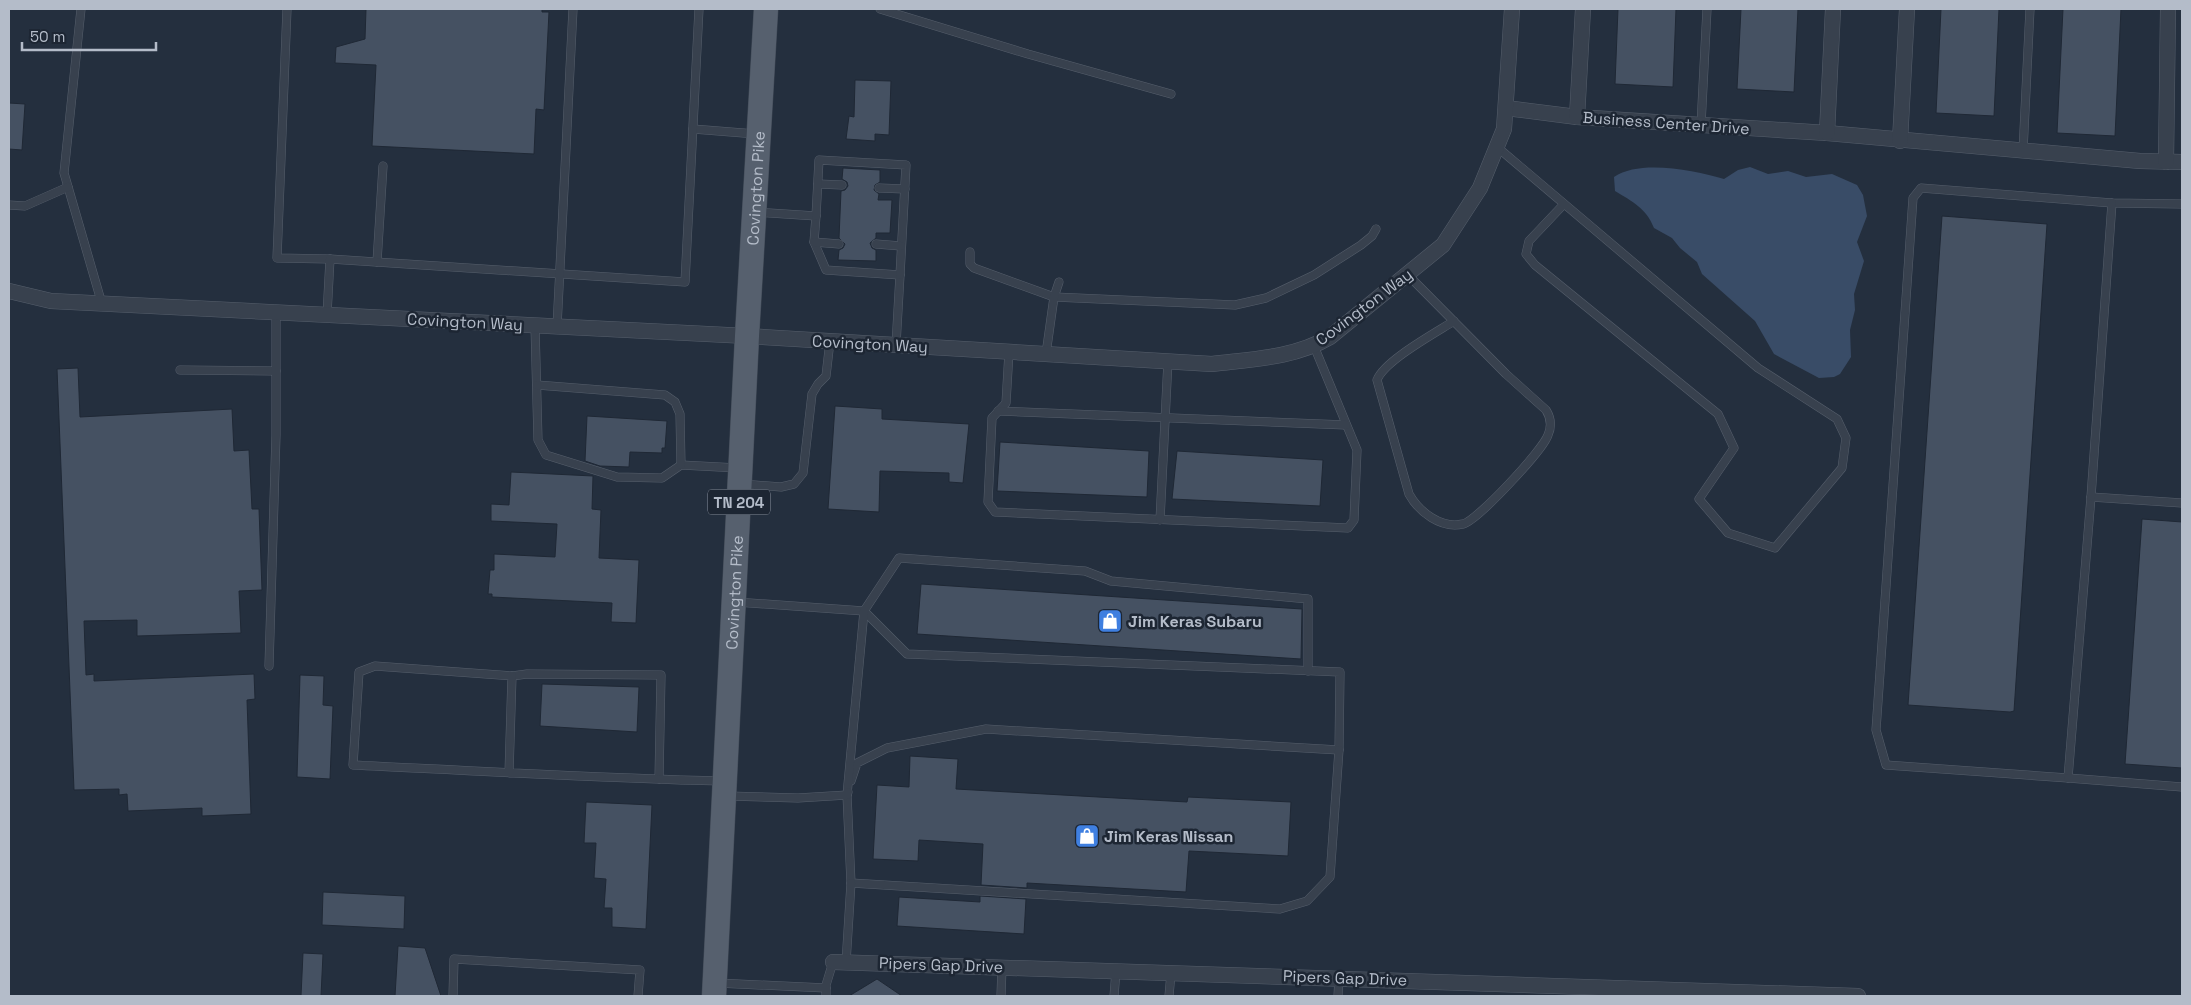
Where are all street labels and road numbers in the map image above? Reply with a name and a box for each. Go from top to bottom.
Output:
street label: Business Center Drive [1582,107,1750,139]
street label: Covington Pike [742,130,769,246]
street label: Covington Way [1311,264,1417,350]
street label: Covington Way [407,308,523,336]
street label: Covington Way [812,330,928,358]
road number: TN 204 [708,490,770,514]
street label: Covington Pike [721,535,748,650]
street label: Pipers Gap Drive [879,952,1003,978]
street label: Pipers Gap Drive [1283,965,1407,991]

